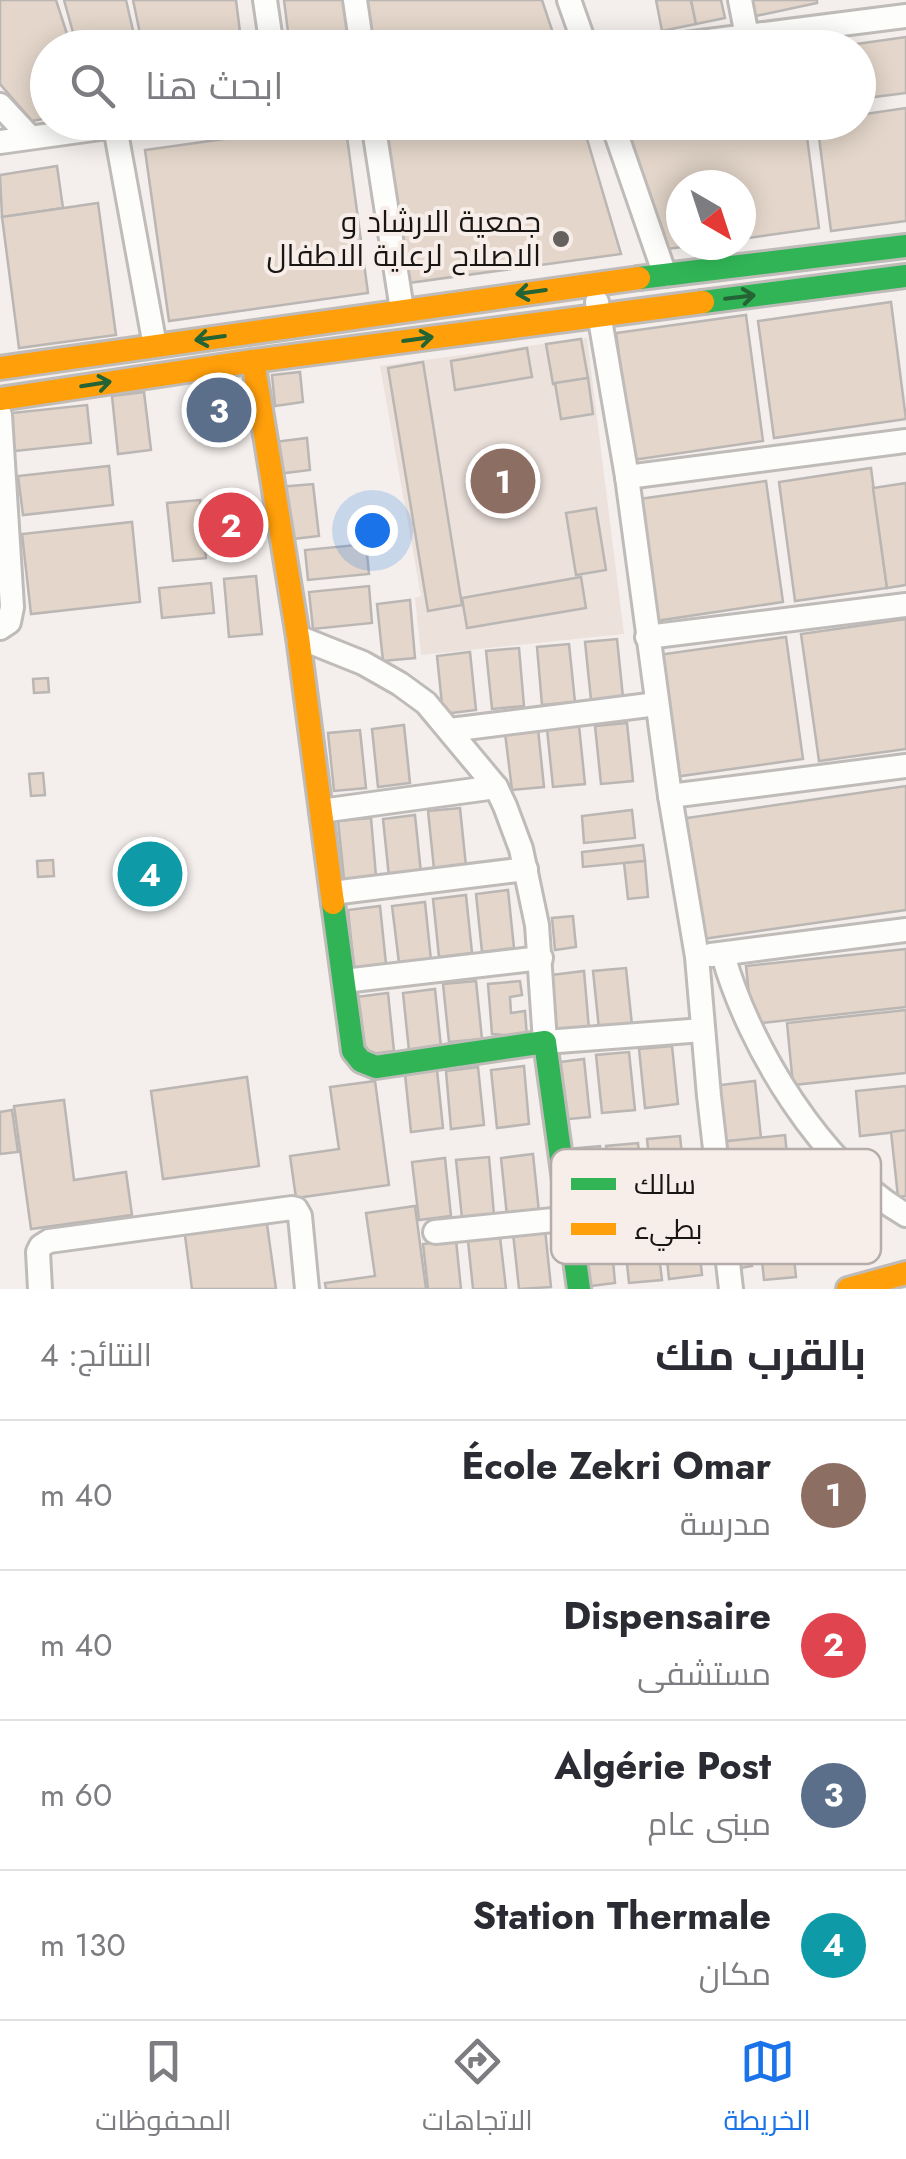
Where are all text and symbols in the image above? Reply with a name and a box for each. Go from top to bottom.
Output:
search box [30,30,876,140]
icon: search [65,58,120,113]
text: ابحث هنا [145,58,283,113]
north arrow [666,170,756,260]
place label: جمعية الارشاد و الاصلاح لرعاية الاطفال [267,200,541,277]
marker: جمعية الارشاد و الاصلاح لرعاية الاطفال [550,228,572,250]
one-way arrow [516,283,548,302]
one-way arrow [724,287,756,306]
one-way arrow [194,329,226,347]
one-way arrow [402,329,434,348]
pin: 3 [186,372,252,448]
one-way arrow [80,375,112,393]
pin: 1 [470,444,536,518]
pin: 2 [198,488,264,562]
your location [347,505,398,556]
pin: 4 [118,836,182,912]
legend [551,1149,881,1264]
text: سالك [634,1164,696,1205]
text: بطيء [634,1209,702,1251]
text: بالقرب منك [655,1325,866,1386]
text: النتائج: 4 [40,1332,152,1378]
text: École Zekri Omar [461,1438,771,1493]
text: 40 m [40,1472,112,1518]
text: 1 [825,1472,842,1518]
text: مدرسة [680,1501,771,1547]
text: Dispensaire [563,1588,771,1643]
text: 40 m [40,1622,112,1668]
text: 2 [823,1622,844,1668]
text: مستشفى [637,1651,771,1697]
text: Algérie Post [554,1738,771,1793]
text: 60 m [40,1772,112,1818]
text: 3 [824,1772,843,1818]
text: مبنى عام [647,1801,771,1847]
text: Station Thermale [472,1888,771,1943]
text: 130 m [40,1922,126,1968]
text: 4 [822,1922,845,1968]
text: مكان [699,1951,771,1997]
tab: المحفوظات [95,2034,232,2146]
tab: الاتجاهات [422,2034,533,2146]
tab: الخريطة [723,2034,811,2146]

